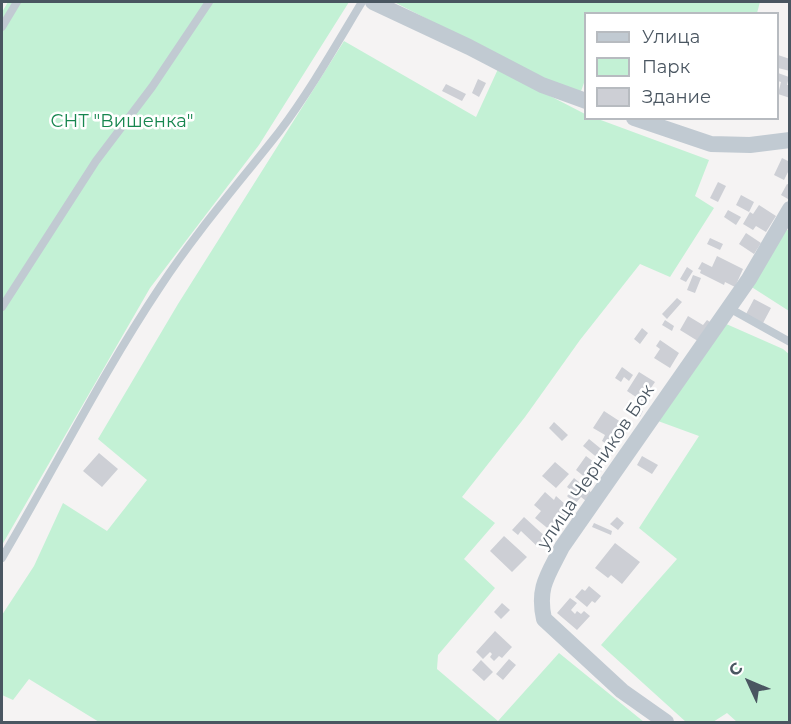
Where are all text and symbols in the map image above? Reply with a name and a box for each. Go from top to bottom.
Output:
legend [584,12,779,120]
text: Улица [642,26,700,48]
text: Парк [642,56,690,78]
text: Здание [642,86,711,108]
park label: СНТ "Вишенка" [50,111,194,133]
street label: улица Черников Бок [533,381,659,553]
north arrow [719,652,779,712]
text: С [725,658,747,680]

